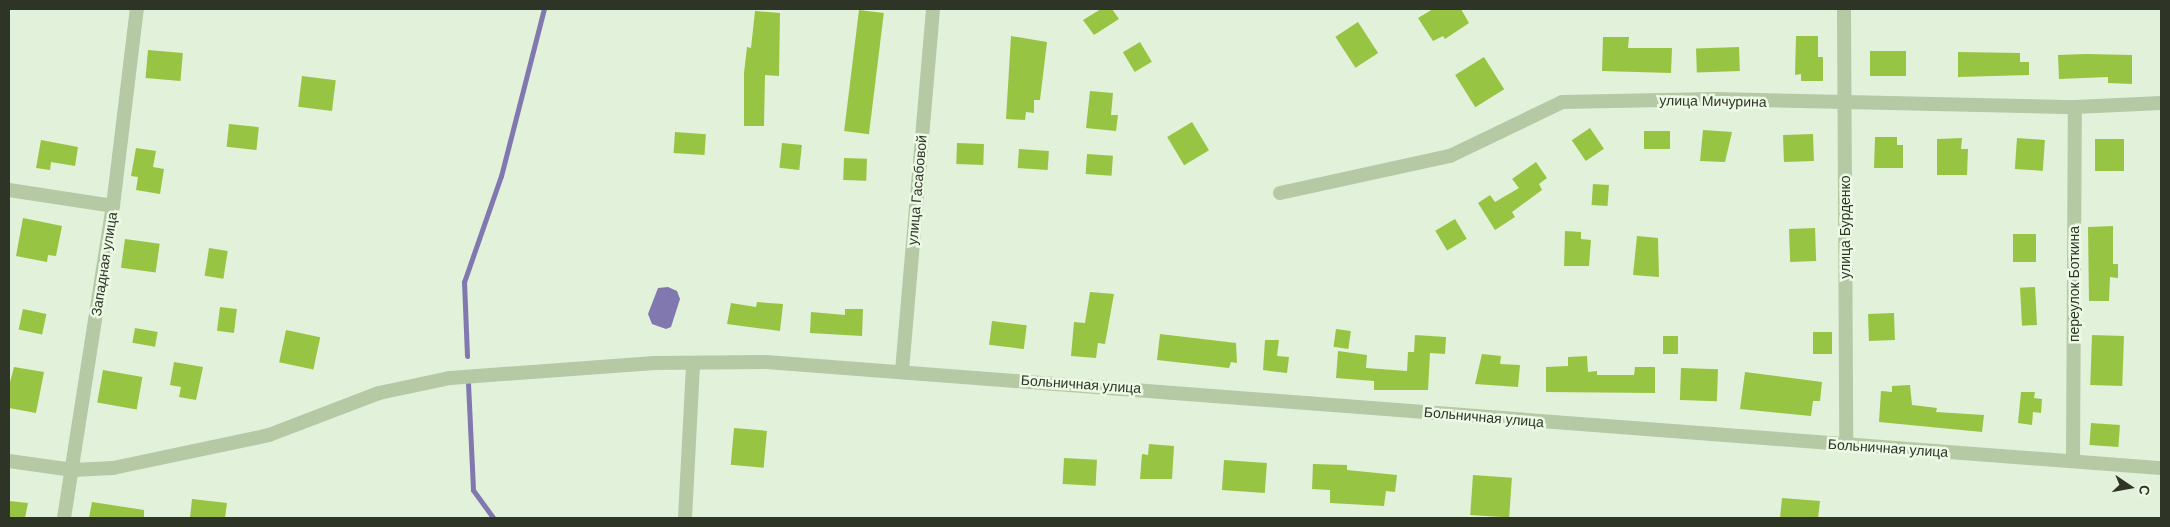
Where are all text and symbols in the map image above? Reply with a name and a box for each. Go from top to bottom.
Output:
street label: улица Мичурина [1659,92,1767,110]
street label: улица Гасабовой [904,134,930,246]
street label: улица Бурденко [1837,175,1853,279]
street label: Западная улица [87,211,121,317]
street label: переулок Боткина [2066,226,2082,342]
street label: Больничная улица [1020,371,1142,397]
street label: Больничная улица [1423,403,1545,431]
street label: Больничная улица [1827,435,1949,461]
north arrow [2105,462,2155,512]
text: С [2136,484,2154,497]

